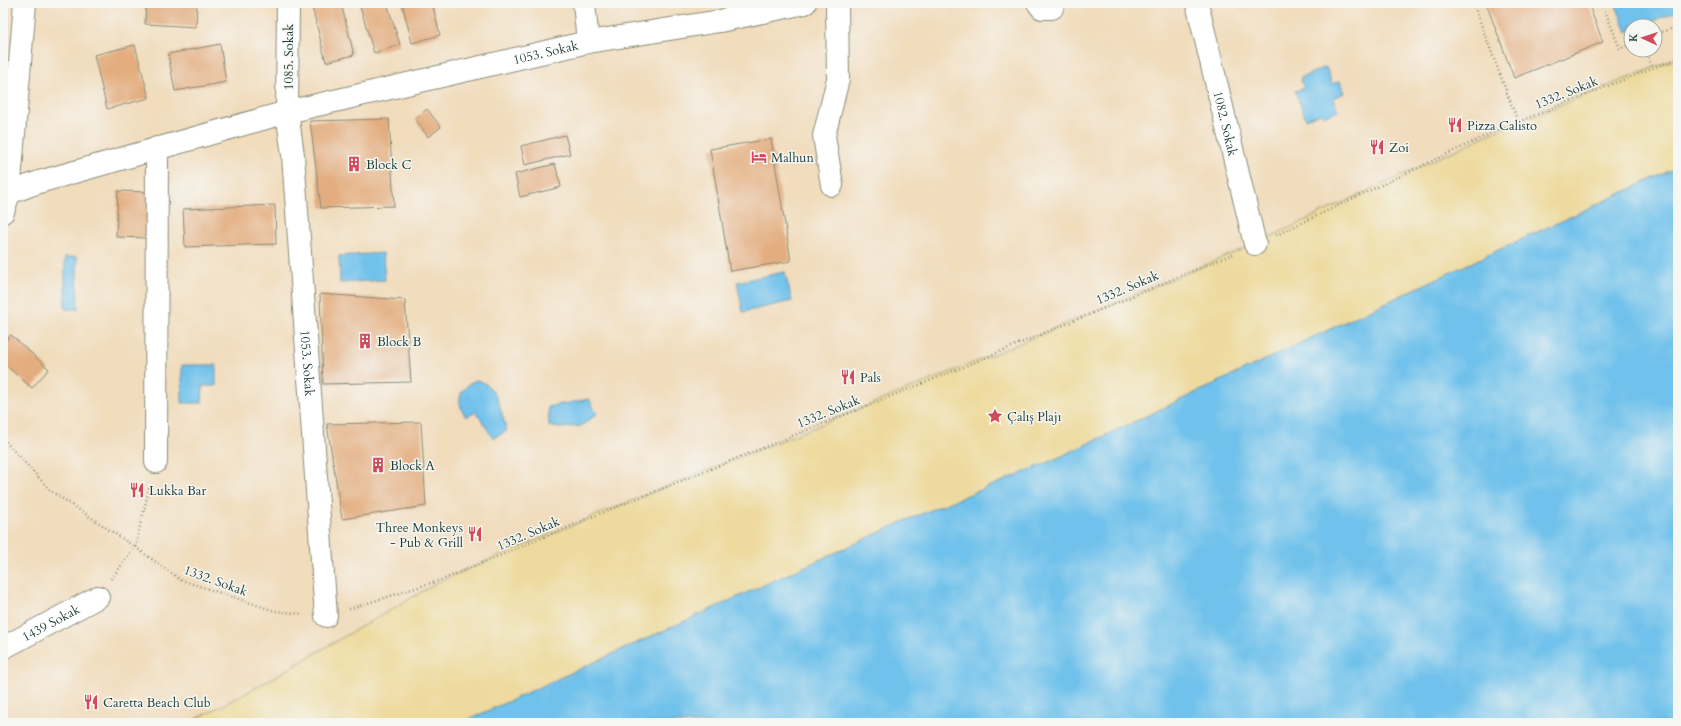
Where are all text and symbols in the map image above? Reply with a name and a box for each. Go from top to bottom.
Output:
north arrow [1623,18,1663,58]
street label: 1085. Sokak [280,24,298,90]
text: K [1626,33,1641,42]
street label: 1053. Sokak [511,37,580,69]
street label: 1332. Sokak [1532,72,1601,114]
street label: 1082. Sokak [1208,89,1242,158]
restaurant icon: Pizza Calisto [1446,116,1464,134]
place label: Pizza Calisto [1467,117,1537,135]
restaurant icon: Zoi [1368,138,1386,156]
place label: Zoi [1389,139,1409,157]
hotel icon: Malhun [750,148,768,166]
place label: Malhun [771,149,814,167]
building icon: Block C [345,155,363,173]
place label: Block C [366,156,412,174]
street label: 1332. Sokak [1093,267,1162,309]
street label: 1053. Sokak [296,329,318,397]
building icon: Block B [356,332,374,350]
place label: Block B [377,333,422,351]
restaurant icon: Pals [839,368,857,386]
place label: Pals [860,369,881,387]
street label: 1332. Sokak [794,391,863,433]
place icon: Çalış Plajı [986,407,1004,425]
place label: Çalış Plajı [1007,408,1062,426]
building icon: Block A [369,456,387,474]
place label: Block A [390,457,436,475]
restaurant icon: Lukka Bar [128,481,146,499]
place label: Lukka Bar [149,482,206,500]
street label: 1332. Sokak [494,513,563,555]
place label: Three Monkeys - Pub & Grill [376,519,464,552]
restaurant icon: Three Monkeys - Pub & Grill [466,525,484,543]
street label: 1332. Sokak [181,561,250,601]
street label: 1439 Sokak [19,600,83,646]
restaurant icon: Caretta Beach Club [82,693,100,711]
place label: Caretta Beach Club [103,694,211,712]

